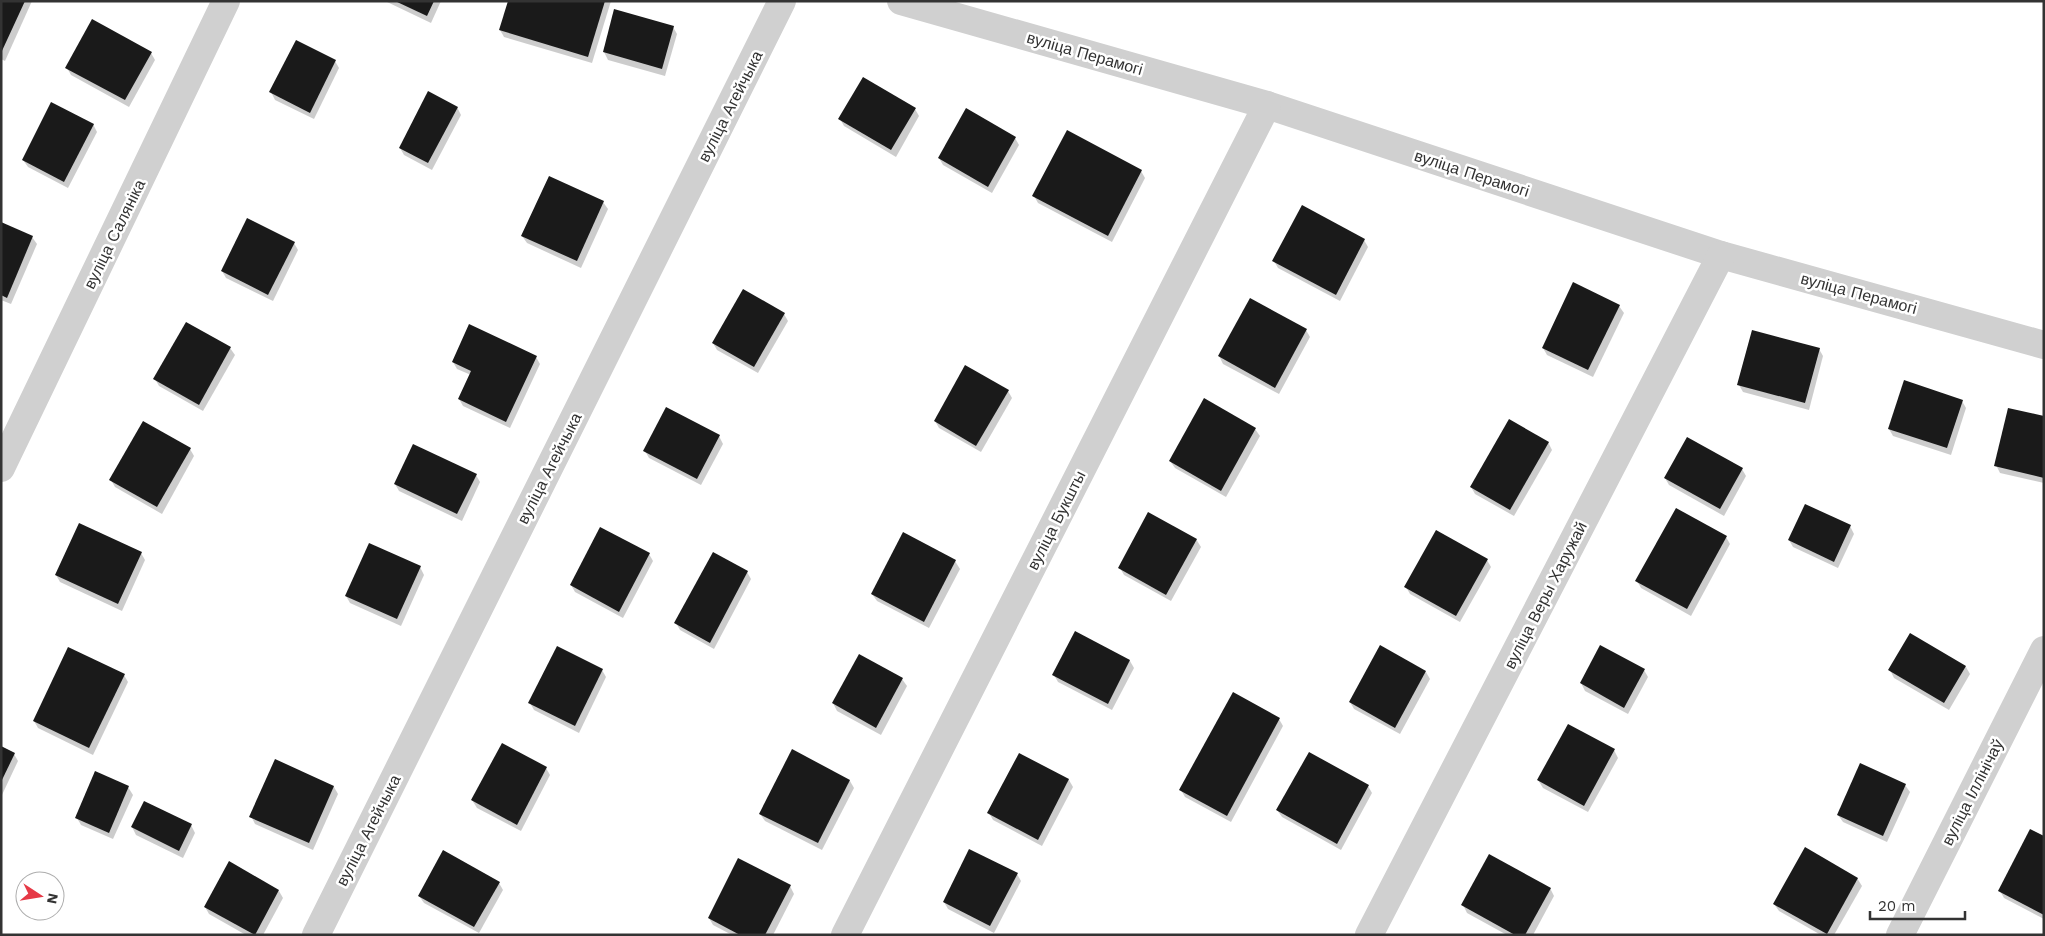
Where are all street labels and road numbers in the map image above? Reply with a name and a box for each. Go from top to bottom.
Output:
street label: вуліца Перамогі [1025,28,1145,79]
street label: вуліца Агейчыка [694,47,767,165]
street label: вуліца Перамогі [1412,146,1532,201]
street label: вуліца Саляніка [80,176,149,292]
street label: вуліца Перамогі [1799,269,1919,318]
street label: вуліца Агейчыка [513,409,586,527]
street label: вуліца Букшты [1023,467,1090,573]
street label: вуліца Веры Харужай [1500,518,1591,672]
street label: вуліца Іллінічаў [1938,736,2007,848]
street label: вуліца Агейчыка [332,771,405,889]

